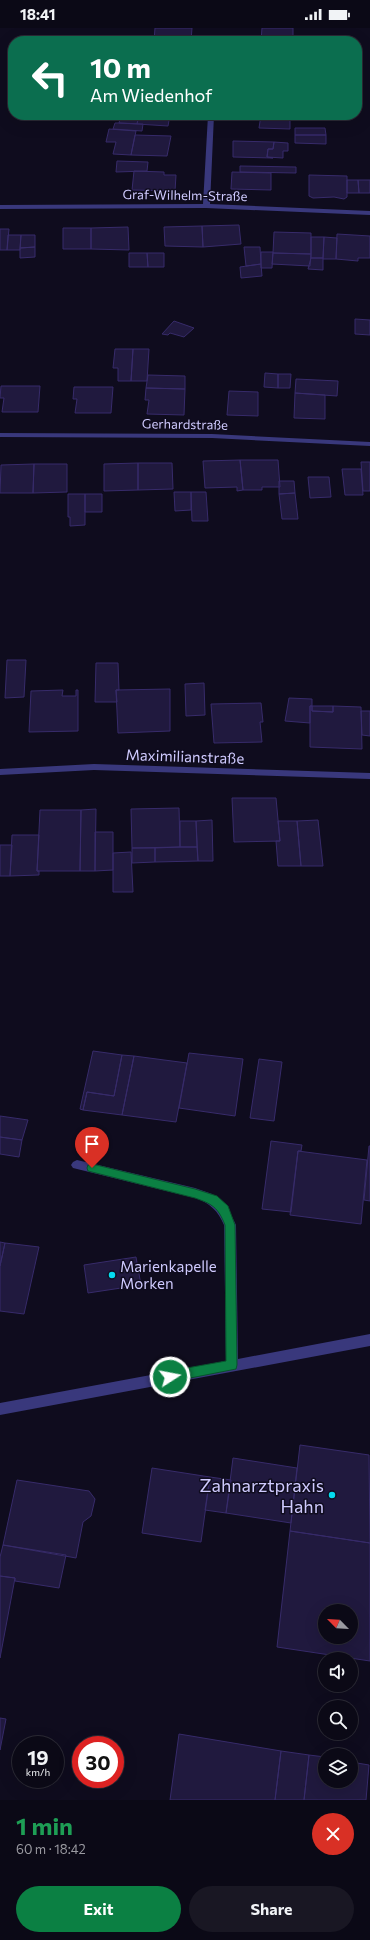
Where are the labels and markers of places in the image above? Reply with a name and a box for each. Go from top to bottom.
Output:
pin [75,1127,109,1168]
place label: Marienkapelle Morken [120,1257,217,1292]
marker: Marienkapelle Morken [107,1270,117,1280]
place label: Zahnarztpraxis Hahn [199,1474,324,1517]
marker: Zahnarztpraxis Hahn [327,1490,337,1500]

